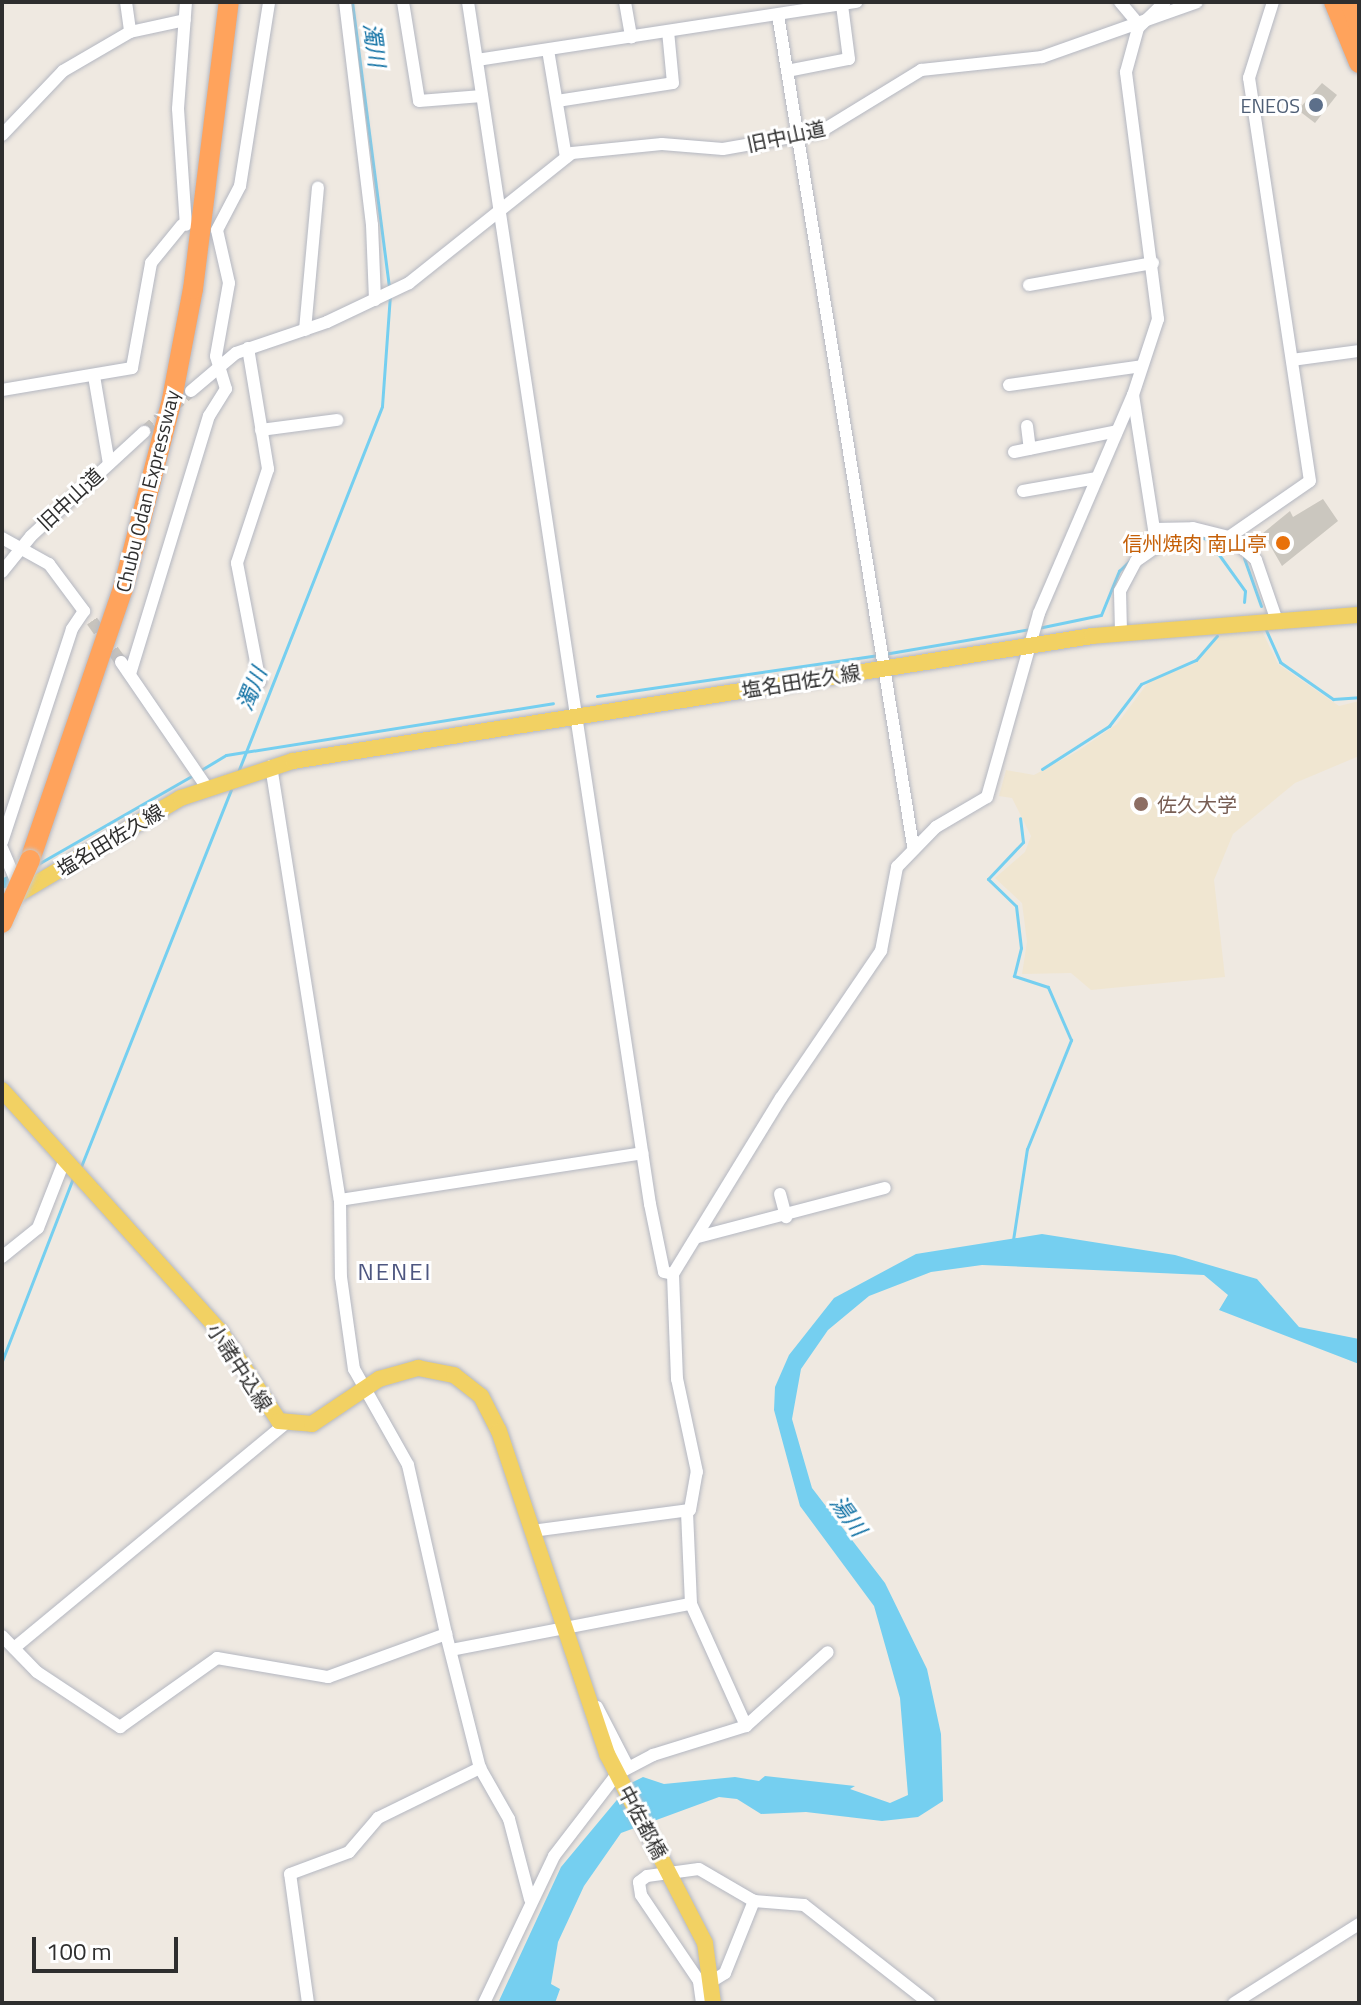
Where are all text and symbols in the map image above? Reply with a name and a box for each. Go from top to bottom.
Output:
water label: 濁川 [358,21,390,69]
place label: ENEOS [1240,93,1300,117]
marker: ENEOS [1307,96,1325,114]
street label: 旧中山道 [744,116,828,156]
street label: Chubu Odan Expressway [110,387,184,595]
street label: 旧中山道 [33,463,107,535]
place label: 信州焼肉 南山亭 [1123,531,1267,555]
marker: 信州焼肉 南山亭 [1274,534,1292,552]
street label: 塩名田佐久線 [740,660,862,702]
water label: 濁川 [232,664,272,714]
place label: 佐久大学 [1157,792,1237,816]
marker: 佐久大学 [1132,795,1150,813]
street label: 塩名田佐久線 [52,799,168,881]
district label: NENEI [358,1258,432,1286]
street label: 小諸中込線 [203,1319,277,1415]
water label: 湯川 [824,1490,872,1542]
street label: 中佐都橋 [614,1781,672,1863]
scale bar [36,1921,182,1971]
text: 100 m [46,1933,112,1969]

